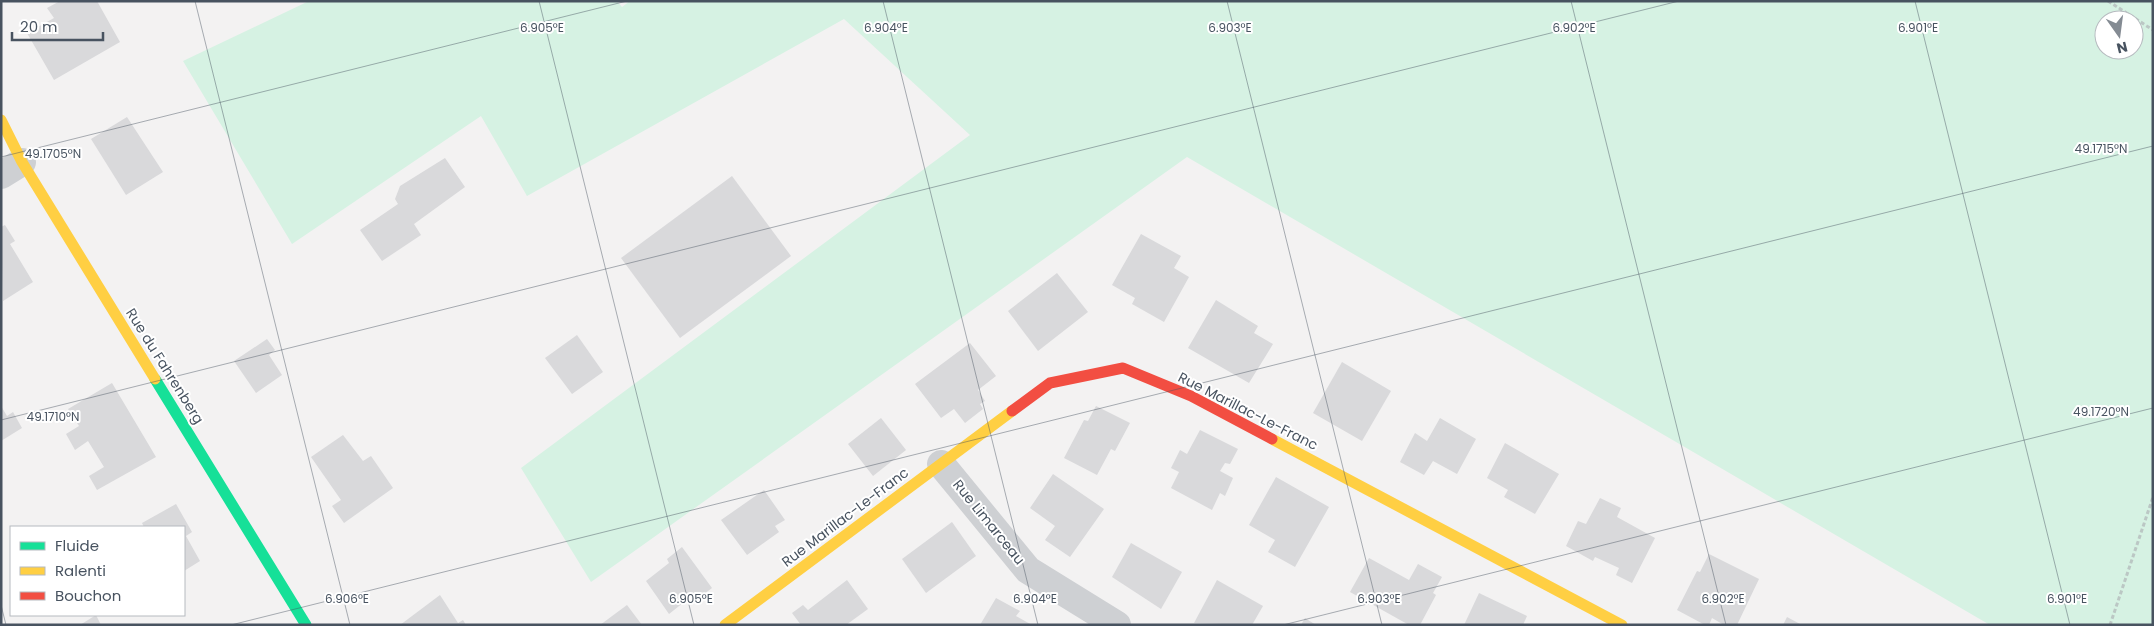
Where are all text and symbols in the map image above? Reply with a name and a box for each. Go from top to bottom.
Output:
scale bar [12,10,104,42]
north arrow [2094,10,2144,60]
text: 20 m [20,16,58,37]
text: 6.905°E [520,19,564,36]
text: 6.904°E [864,19,908,36]
text: 6.903°E [1208,19,1252,36]
text: 6.902°E [1552,19,1596,36]
text: 6.901°E [1898,19,1938,36]
text: N [2115,37,2130,59]
text: 49.1715°N [2075,140,2127,157]
text: 49.1705°N [25,145,81,162]
street label: Rue du Fahrenberg [121,304,209,428]
street label: Rue Marillac-Le-Franc [1175,367,1321,455]
text: 49.1720°N [2073,403,2129,420]
text: 49.1710°N [27,408,79,425]
street label: Rue Marillac-Le-Franc [777,463,913,571]
street label: Rue Limarceau [948,475,1030,569]
legend [10,526,185,616]
text: Fluide [55,535,99,556]
text: Ralenti [55,560,106,581]
text: Bouchon [55,585,121,606]
text: 6.906°E [325,590,369,607]
text: 6.905°E [669,590,713,607]
text: 6.904°E [1013,590,1057,607]
text: 6.903°E [1357,590,1401,607]
text: 6.902°E [1701,590,1745,607]
text: 6.901°E [2047,590,2087,607]

